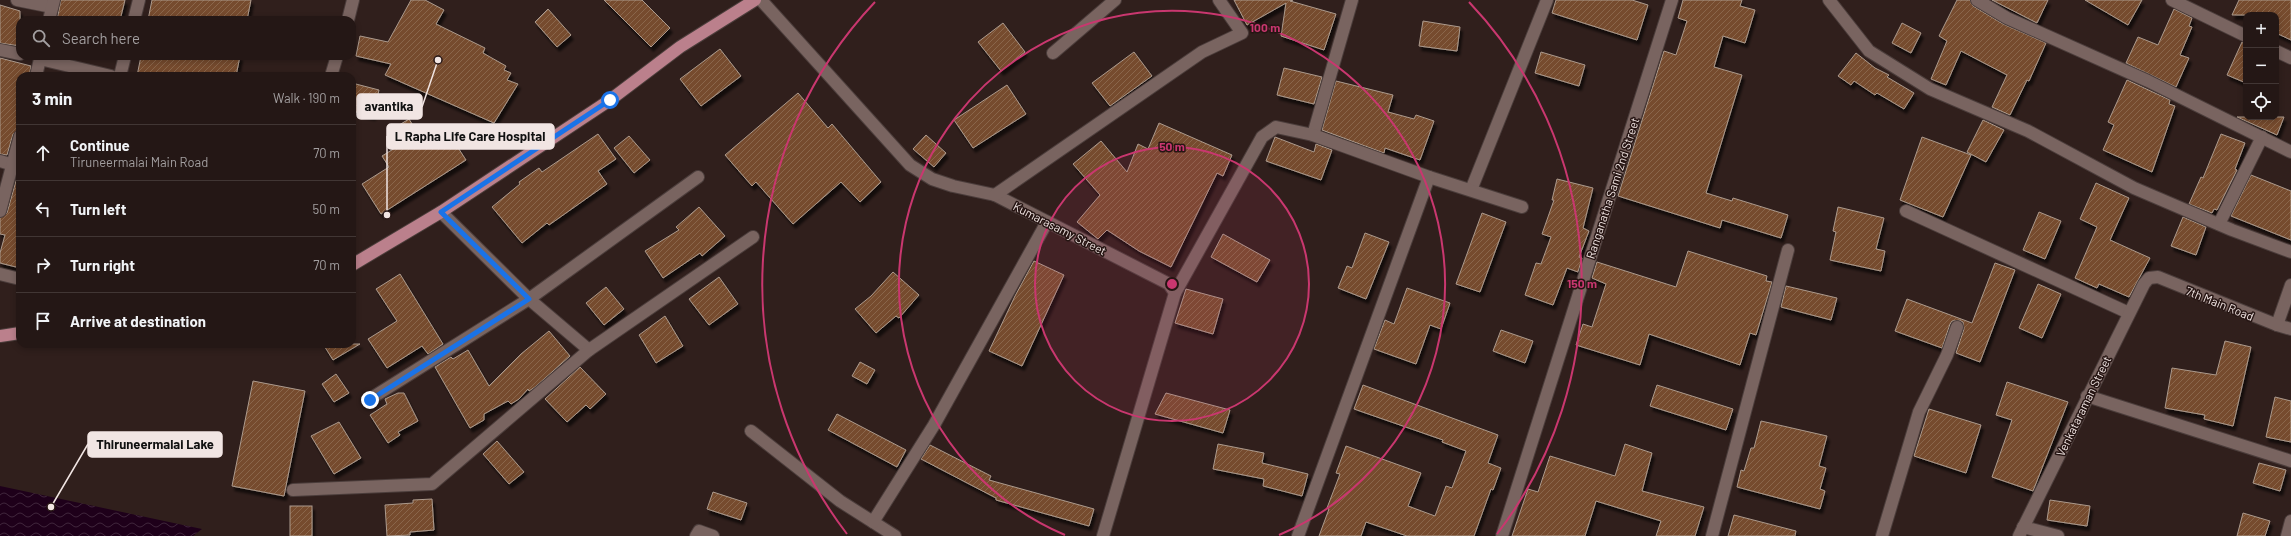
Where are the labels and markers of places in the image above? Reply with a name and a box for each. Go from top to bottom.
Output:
callout: avantika [357,94,422,119]
callout: L Rapha Life Care Hospital [387,124,554,149]
centre of rings [1165,277,1179,291]
callout: Thiruneermalai Lake [88,432,222,457]

